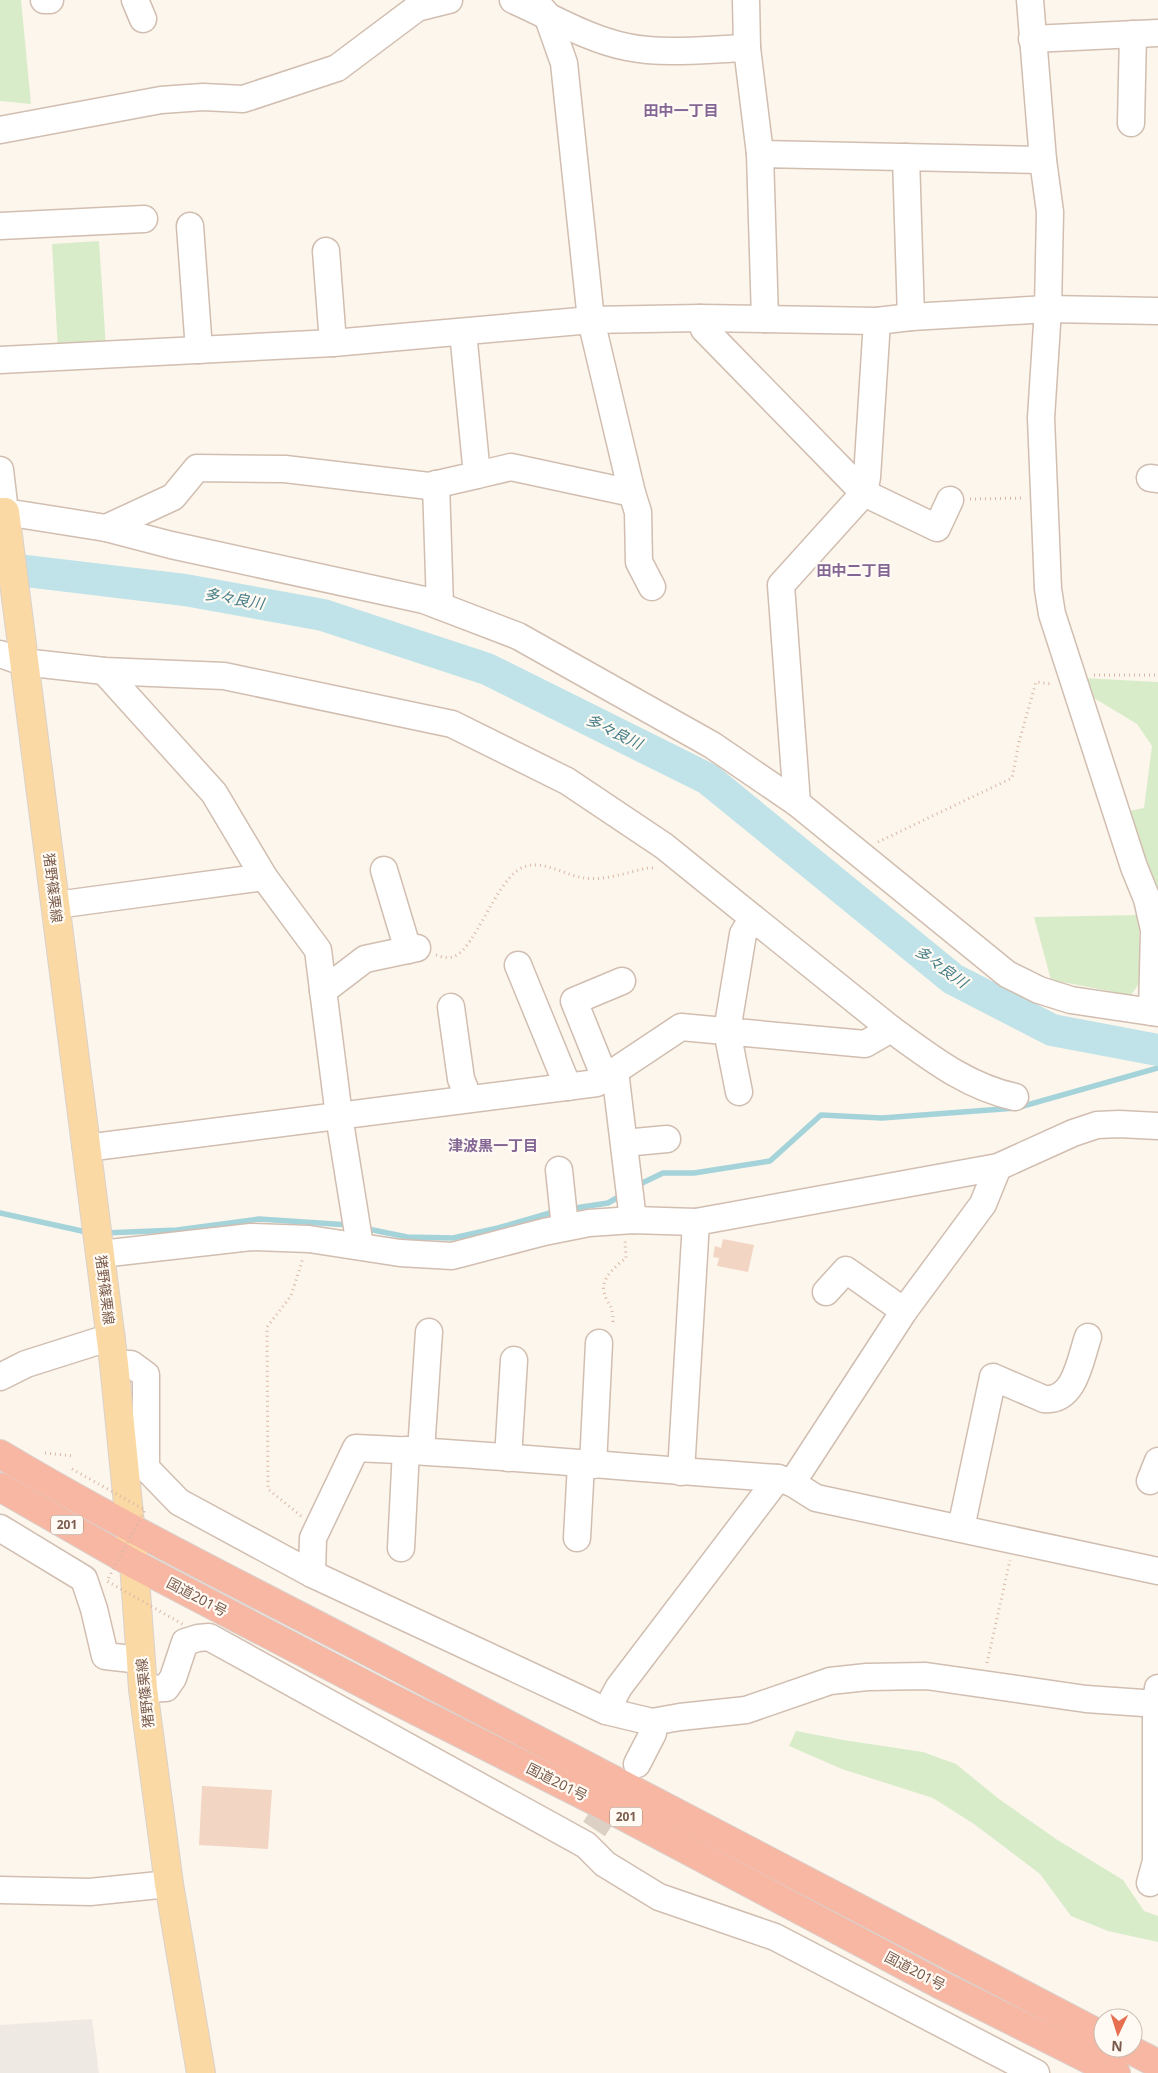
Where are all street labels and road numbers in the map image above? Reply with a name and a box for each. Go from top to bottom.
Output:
street label: 猪野篠栗線 [40,852,67,924]
street label: 猪野篠栗線 [92,1254,119,1326]
road number: 201 [51,1516,83,1534]
street label: 国道201号 [164,1573,231,1620]
street label: 猪野篠栗線 [131,1657,158,1729]
street label: 国道201号 [523,1758,591,1805]
road number: 201 [610,1808,642,1826]
street label: 国道201号 [882,1947,949,1994]

